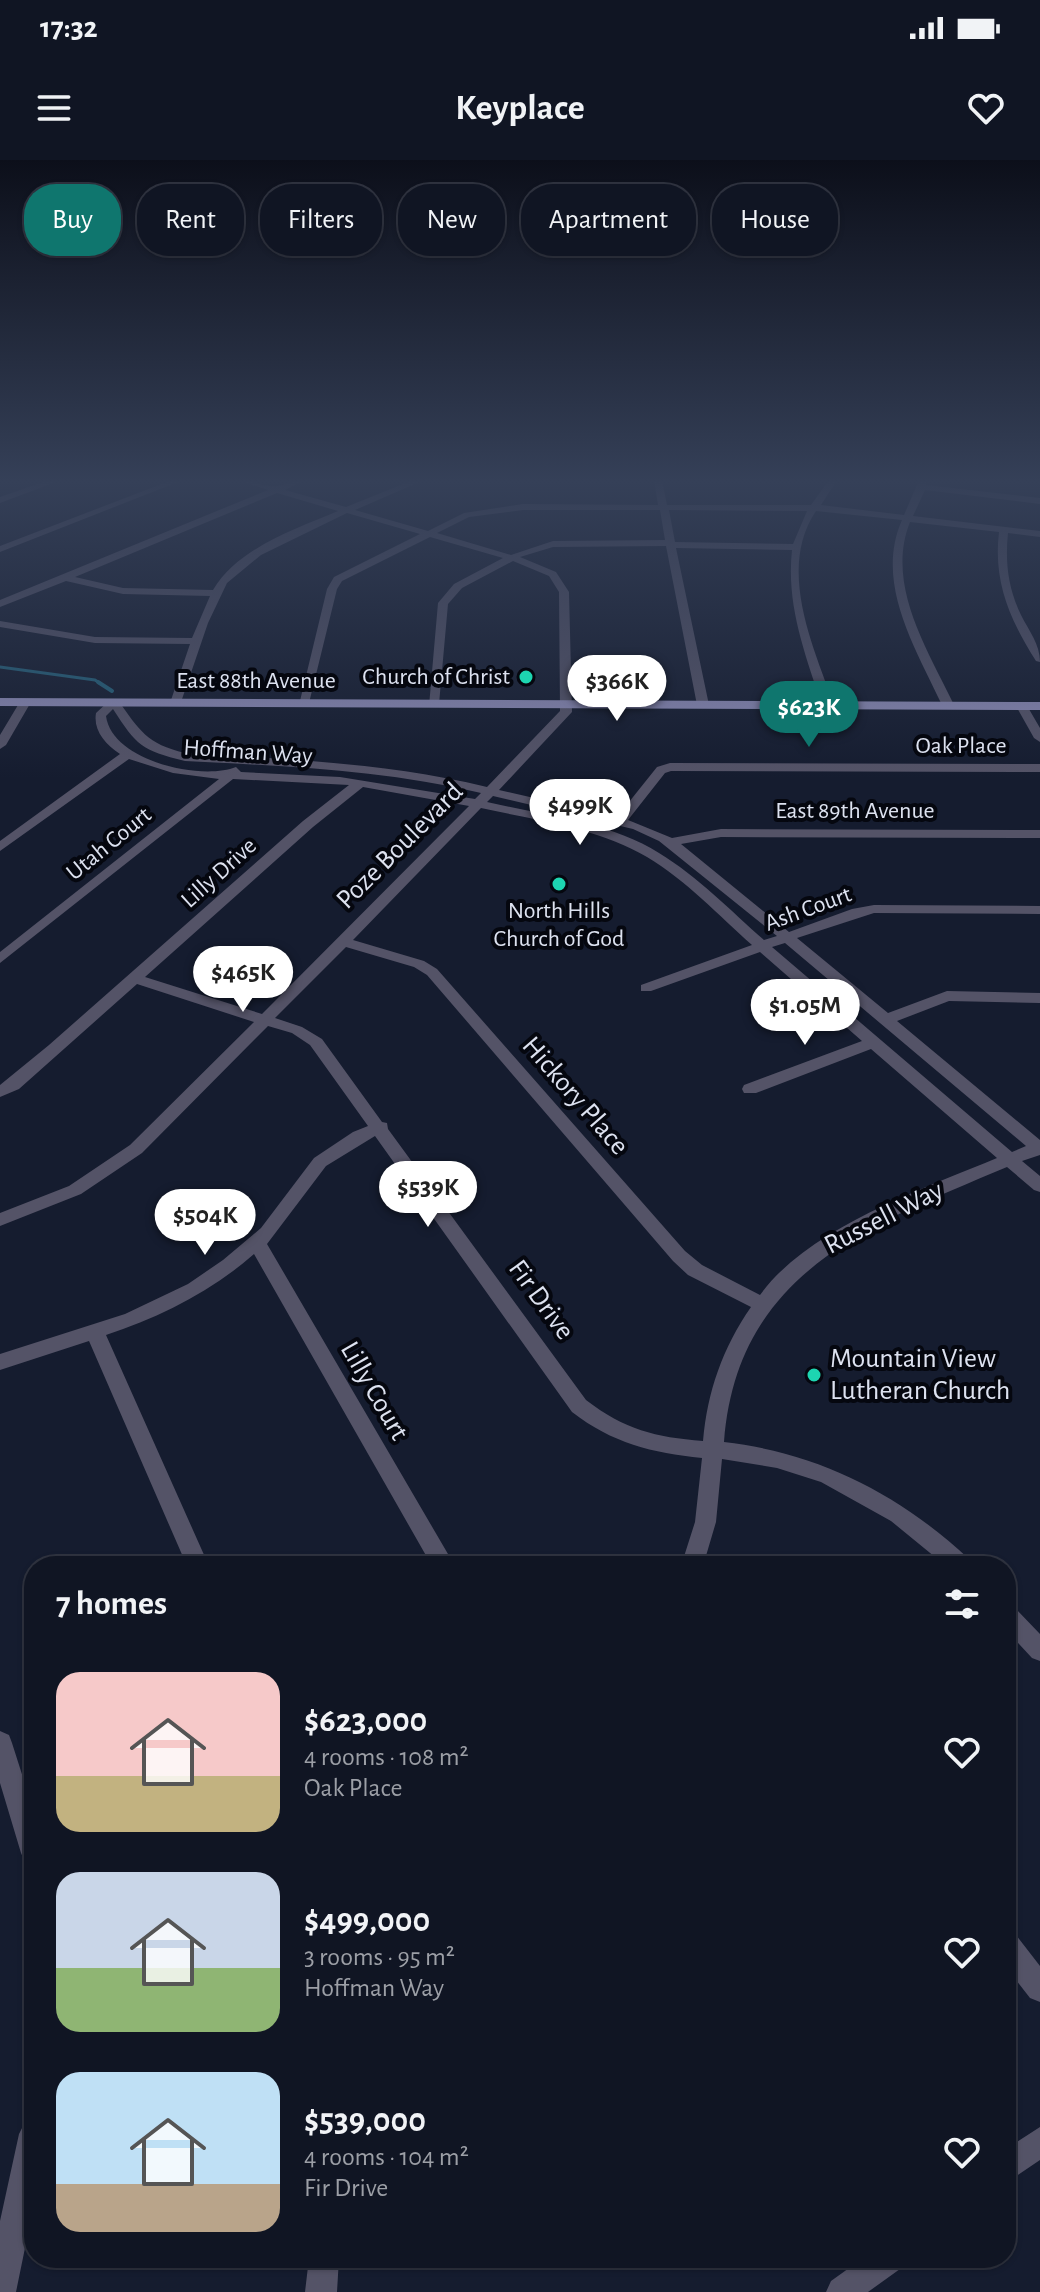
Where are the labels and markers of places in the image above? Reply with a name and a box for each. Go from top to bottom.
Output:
pin: $366K [561,655,673,723]
place label: Church of Christ [362,665,510,689]
marker: Church of Christ [517,668,535,686]
pin: $623K [753,681,865,749]
pin: $499K [524,779,636,847]
marker: North Hills Church of God [550,875,568,893]
place label: North Hills Church of God [493,899,625,951]
pin: $465K [187,946,299,1014]
pin: $1.05M [740,979,870,1047]
pin: $539K [372,1161,484,1229]
pin: $504K [149,1189,261,1257]
place label: Mountain View Lutheran Church [830,1345,1010,1405]
marker: Mountain View Lutheran Church [805,1366,823,1384]

